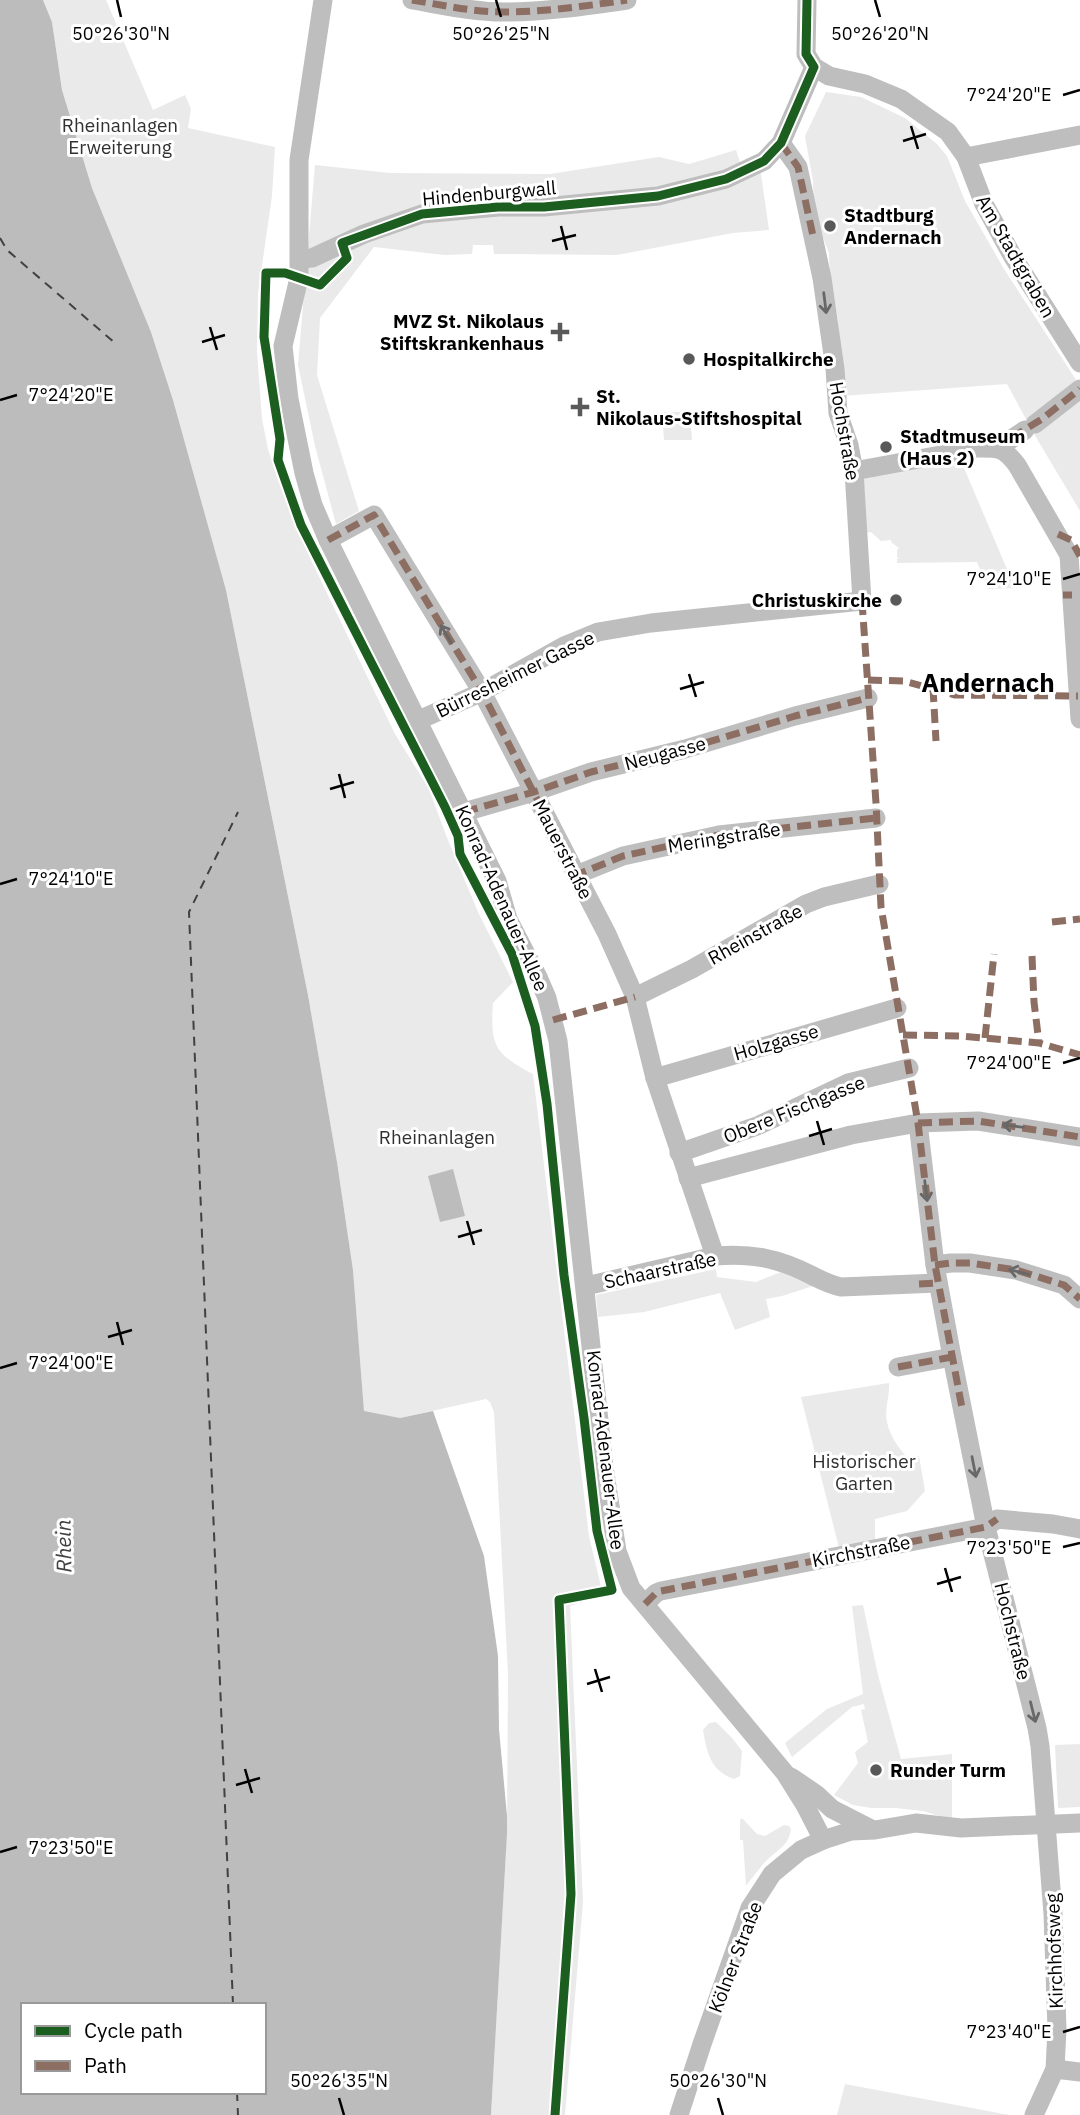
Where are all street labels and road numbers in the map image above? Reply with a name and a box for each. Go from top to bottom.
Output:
street label: Hindenburgwall [421,175,557,211]
street label: Am Stadtgraben [971,190,1061,322]
street label: Hochstraße [825,380,865,482]
street label: Bürresheimer Gasse [432,625,598,723]
street label: Neugasse [622,731,708,775]
street label: Mauerstraße [528,795,598,903]
street label: Konrad-Adenauer-Allee [450,801,554,995]
street label: Meringstraße [666,816,782,858]
street label: Rheinstraße [704,898,806,970]
street label: Holzgasse [731,1018,821,1066]
street label: Obere Fischgasse [720,1070,868,1148]
street label: Schaarstraße [602,1246,718,1294]
street label: Konrad-Adenauer-Allee [582,1349,630,1551]
street label: Kirchstraße [810,1530,912,1572]
street label: Hochstraße [989,1580,1037,1682]
street label: Kirchhofsweg [1040,1893,1068,2009]
street label: Kölner Straße [703,1898,767,2016]

